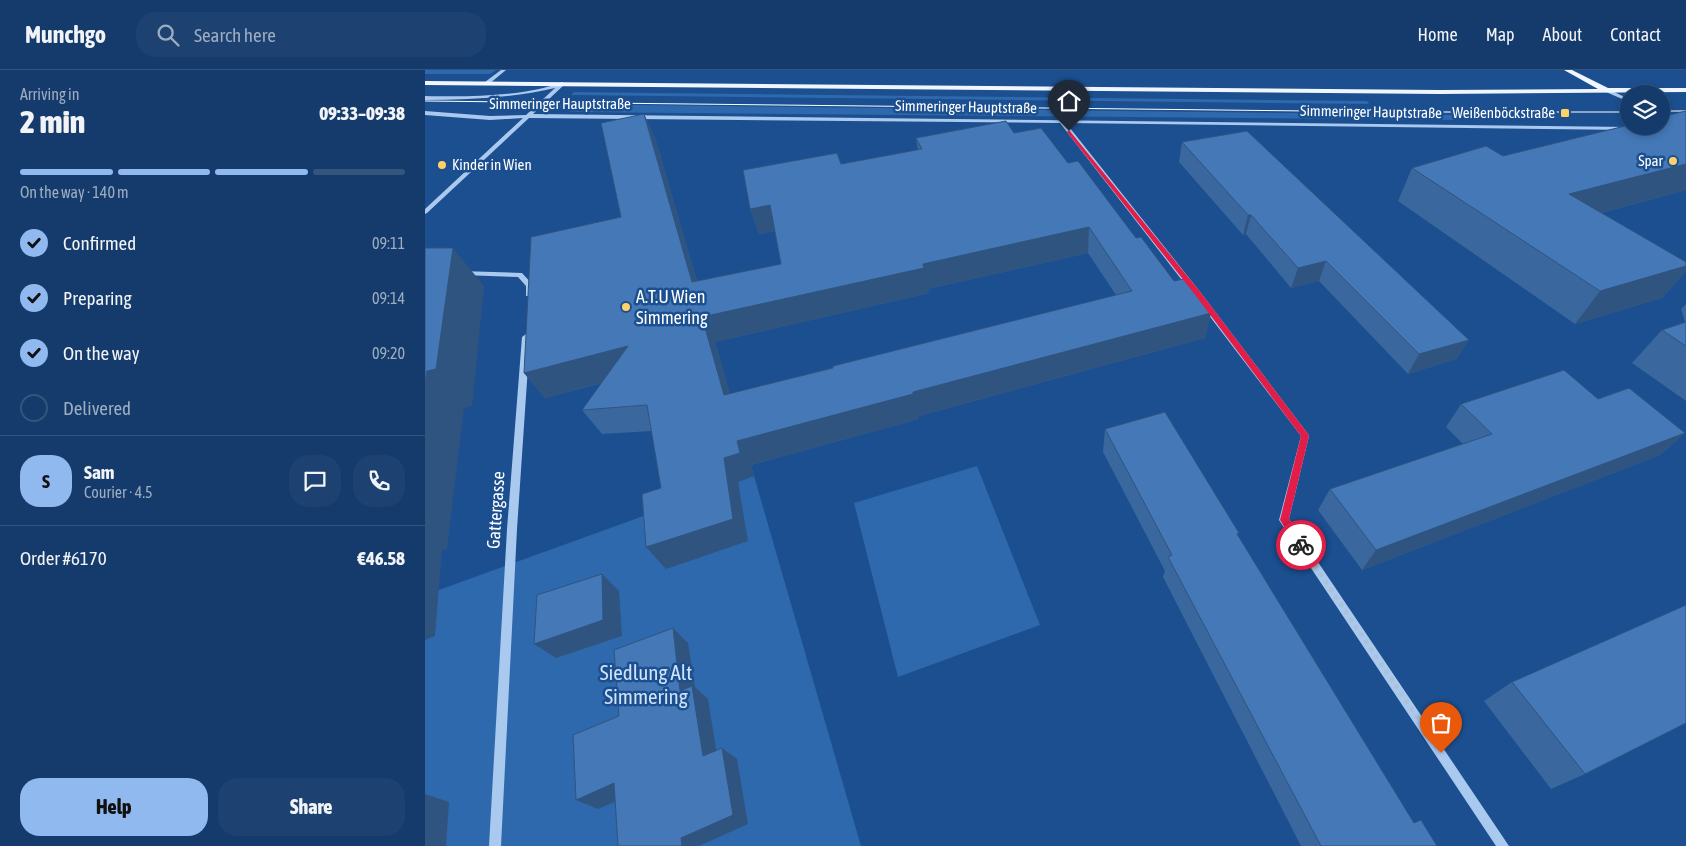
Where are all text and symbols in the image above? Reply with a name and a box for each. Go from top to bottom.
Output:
search box [136,12,486,57]
text: Munchgo [25,21,106,48]
icon: search [154,21,182,49]
text: Search here [194,24,276,46]
text: Home [1418,24,1458,45]
text: Map [1486,24,1515,45]
text: About [1543,24,1582,45]
text: Contact [1610,24,1661,45]
pin [1048,80,1090,131]
text: Arriving in [20,85,80,103]
map controls [1620,85,1670,135]
button: layers [1620,85,1670,135]
icon: home [1055,87,1083,115]
street label: Simmeringer Hauptstraße [489,95,631,112]
street label: Simmeringer Hauptstraße [895,97,1037,116]
text: 09:33–09:38 [319,102,405,124]
street label: Simmeringer Hauptstraße [1300,102,1442,121]
text: 2 min [20,103,85,140]
place label: Weißenböckstraße [1452,104,1555,121]
marker: Weißenböckstraße [1559,107,1571,119]
place label: Spar [1638,152,1664,169]
marker: Spar [1667,155,1679,167]
place label: Kinder in Wien [452,156,532,173]
marker: Kinder in Wien [436,159,448,171]
text: On the way · 140 m [20,183,129,201]
icon: check [20,229,48,257]
text: Confirmed [63,232,136,254]
text: 09:11 [372,234,405,252]
icon: check [20,284,48,312]
place label: A.T.U Wien Simmering [636,286,708,328]
text: Preparing [63,287,132,309]
text: 09:14 [372,289,405,307]
marker: A.T.U Wien Simmering [620,301,632,313]
icon: check [20,339,48,367]
text: On the way [63,342,140,364]
text: 09:20 [372,344,405,362]
text: Delivered [63,397,131,419]
button: chat [289,455,341,507]
button: phone [353,455,405,507]
text: Sam [84,461,115,483]
text: S [42,470,50,492]
street label: Gattergasse [482,470,509,549]
text: Courier · 4.5 [84,483,153,501]
courier [1276,520,1326,570]
icon: bike [1287,531,1315,559]
text: Order #6170 [20,547,107,569]
text: €46.58 [357,547,405,569]
park label: Siedlung Alt Simmering [600,660,692,708]
pin [1420,702,1462,753]
icon: bag [1427,709,1455,737]
button: Help [20,778,208,836]
button: Share [218,778,405,836]

